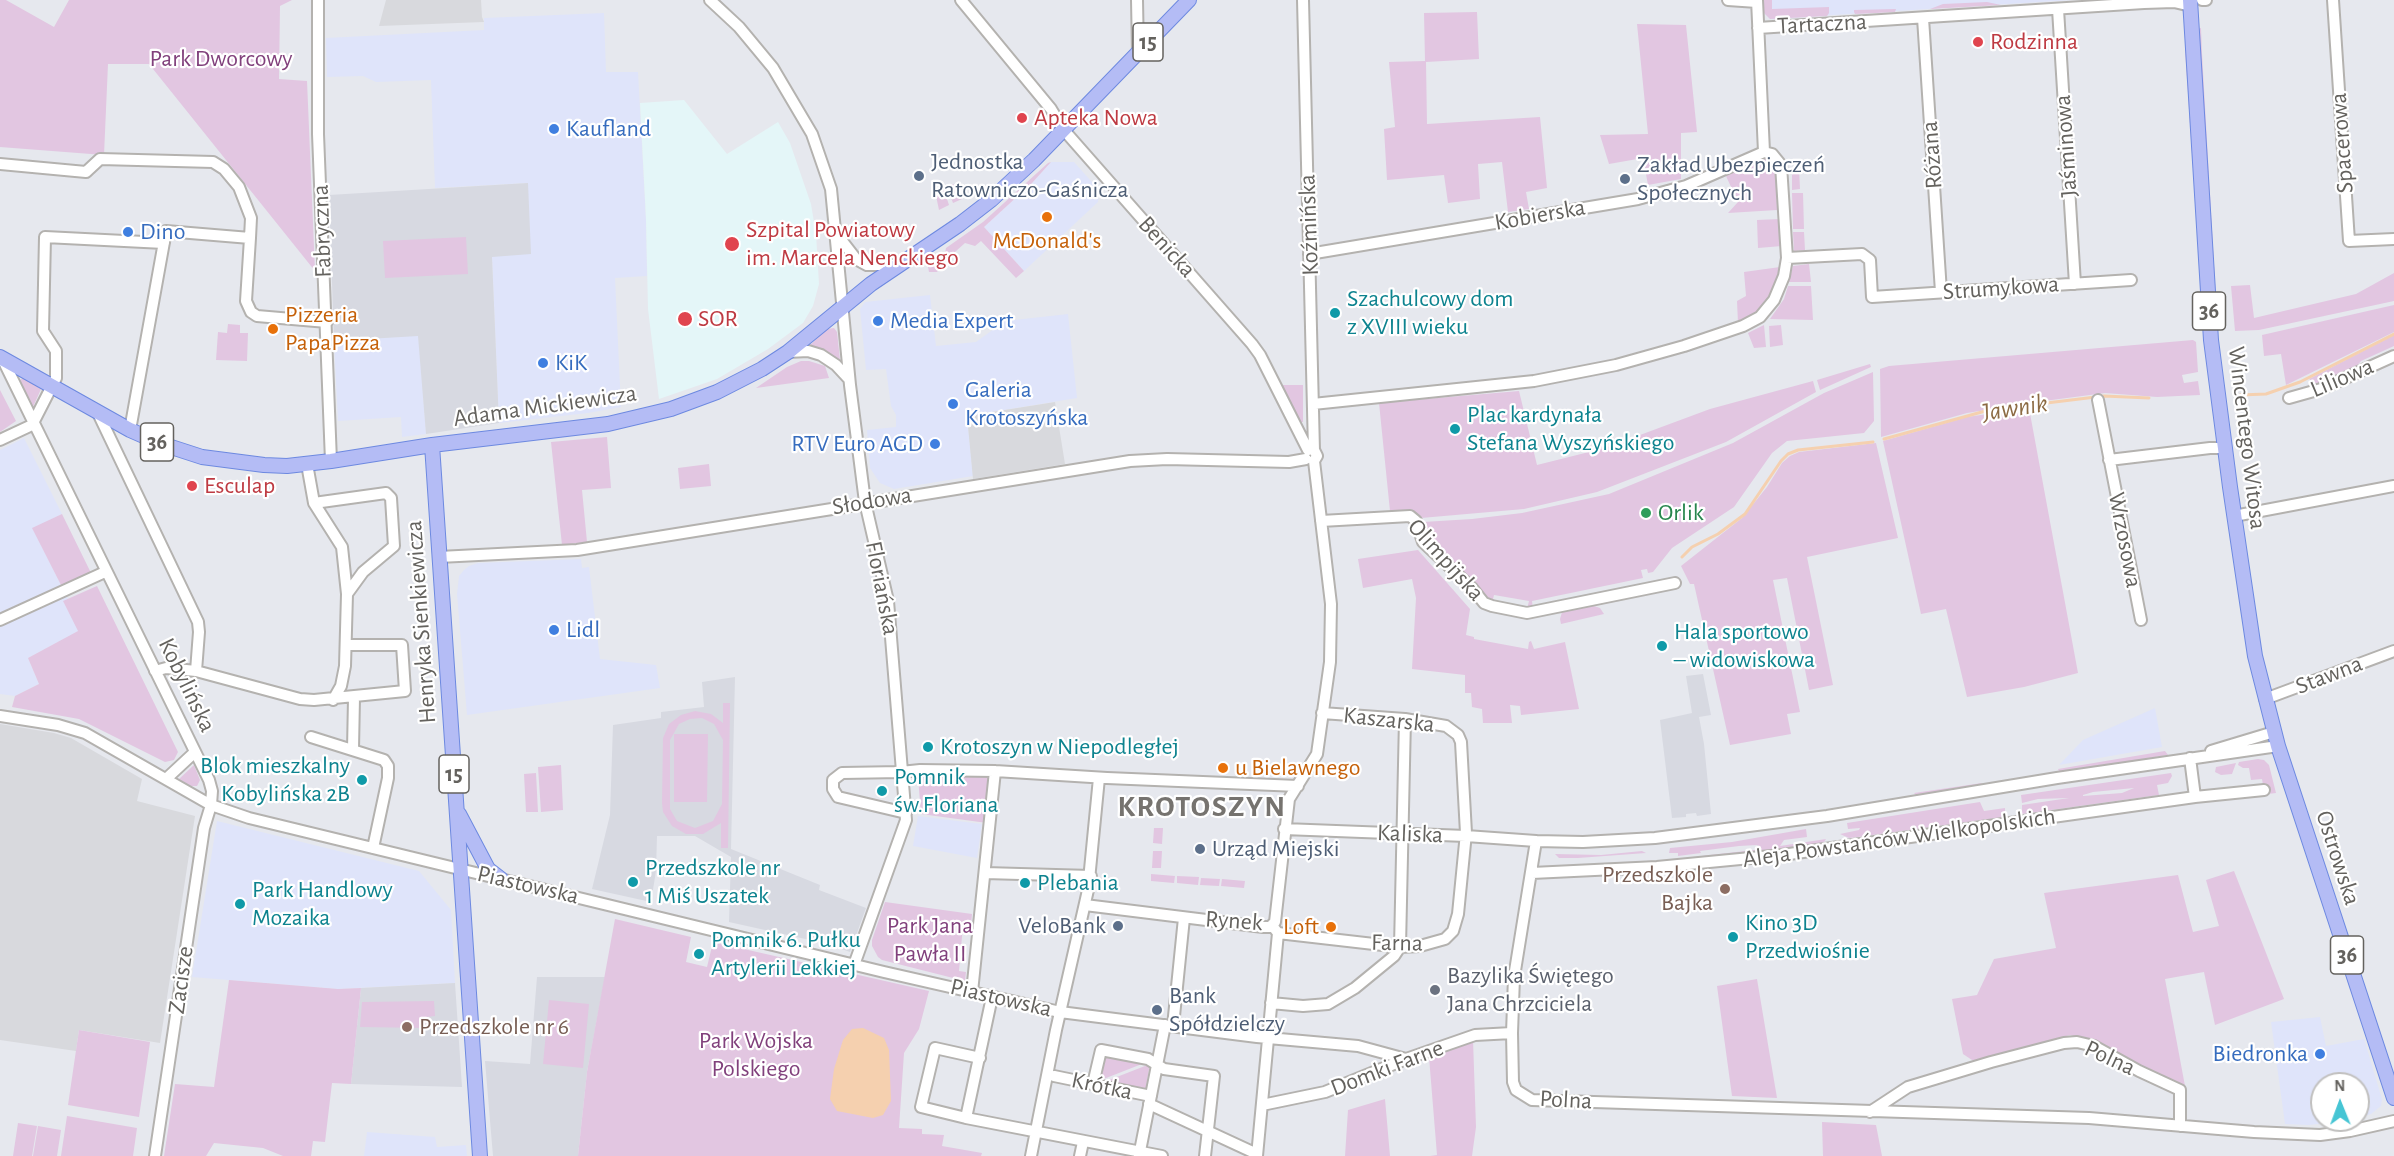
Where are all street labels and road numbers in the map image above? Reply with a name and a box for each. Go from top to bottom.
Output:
street label: Tartaczna [1776,7,1868,41]
road number: 15 [1133,23,1163,61]
street label: Spacerowa [2324,92,2360,194]
street label: Jaśminowa [2048,94,2084,198]
street label: Różana [1915,120,1949,190]
street label: Koźmińska [1293,174,1325,276]
street label: Fabryczna [306,184,338,278]
street label: Kobierska [1492,193,1588,237]
street label: Benicka [1132,210,1202,284]
street label: Strumykowa [1942,270,2060,306]
road number: 36 [2192,292,2226,330]
street label: Wincentego Witosa [2221,345,2273,531]
street label: Liliowa [2306,352,2378,404]
street label: Adama Mickiewicza [451,379,639,433]
road number: 36 [140,423,174,461]
street label: Słodowa [830,481,914,521]
street label: Wrzosowa [2102,490,2148,590]
street label: Olimpijska [1402,513,1490,607]
street label: Henryka Sienkiewicza [400,519,442,725]
street label: Floriańska [859,539,905,637]
street label: Kobylińska [152,633,222,737]
street label: Stawna [2291,649,2367,701]
street label: Kaszarska [1342,701,1436,739]
road number: 15 [439,755,469,793]
street label: Aleja Powstańców Wielkopolskich [1741,802,2057,874]
street label: Ostrowska [2309,807,2367,909]
street label: Kaliska [1376,818,1444,850]
street label: Piastowska [474,859,582,911]
street label: Rynek [1204,905,1264,937]
street label: Farna [1371,928,1423,958]
road number: 36 [2330,936,2364,974]
street label: Zacisze [162,944,200,1016]
street label: Piastowska [947,972,1055,1024]
street label: Domki Farne [1326,1033,1448,1103]
street label: Polna [2080,1034,2140,1082]
street label: Krótka [1069,1066,1135,1106]
street label: Polna [1539,1084,1593,1116]

